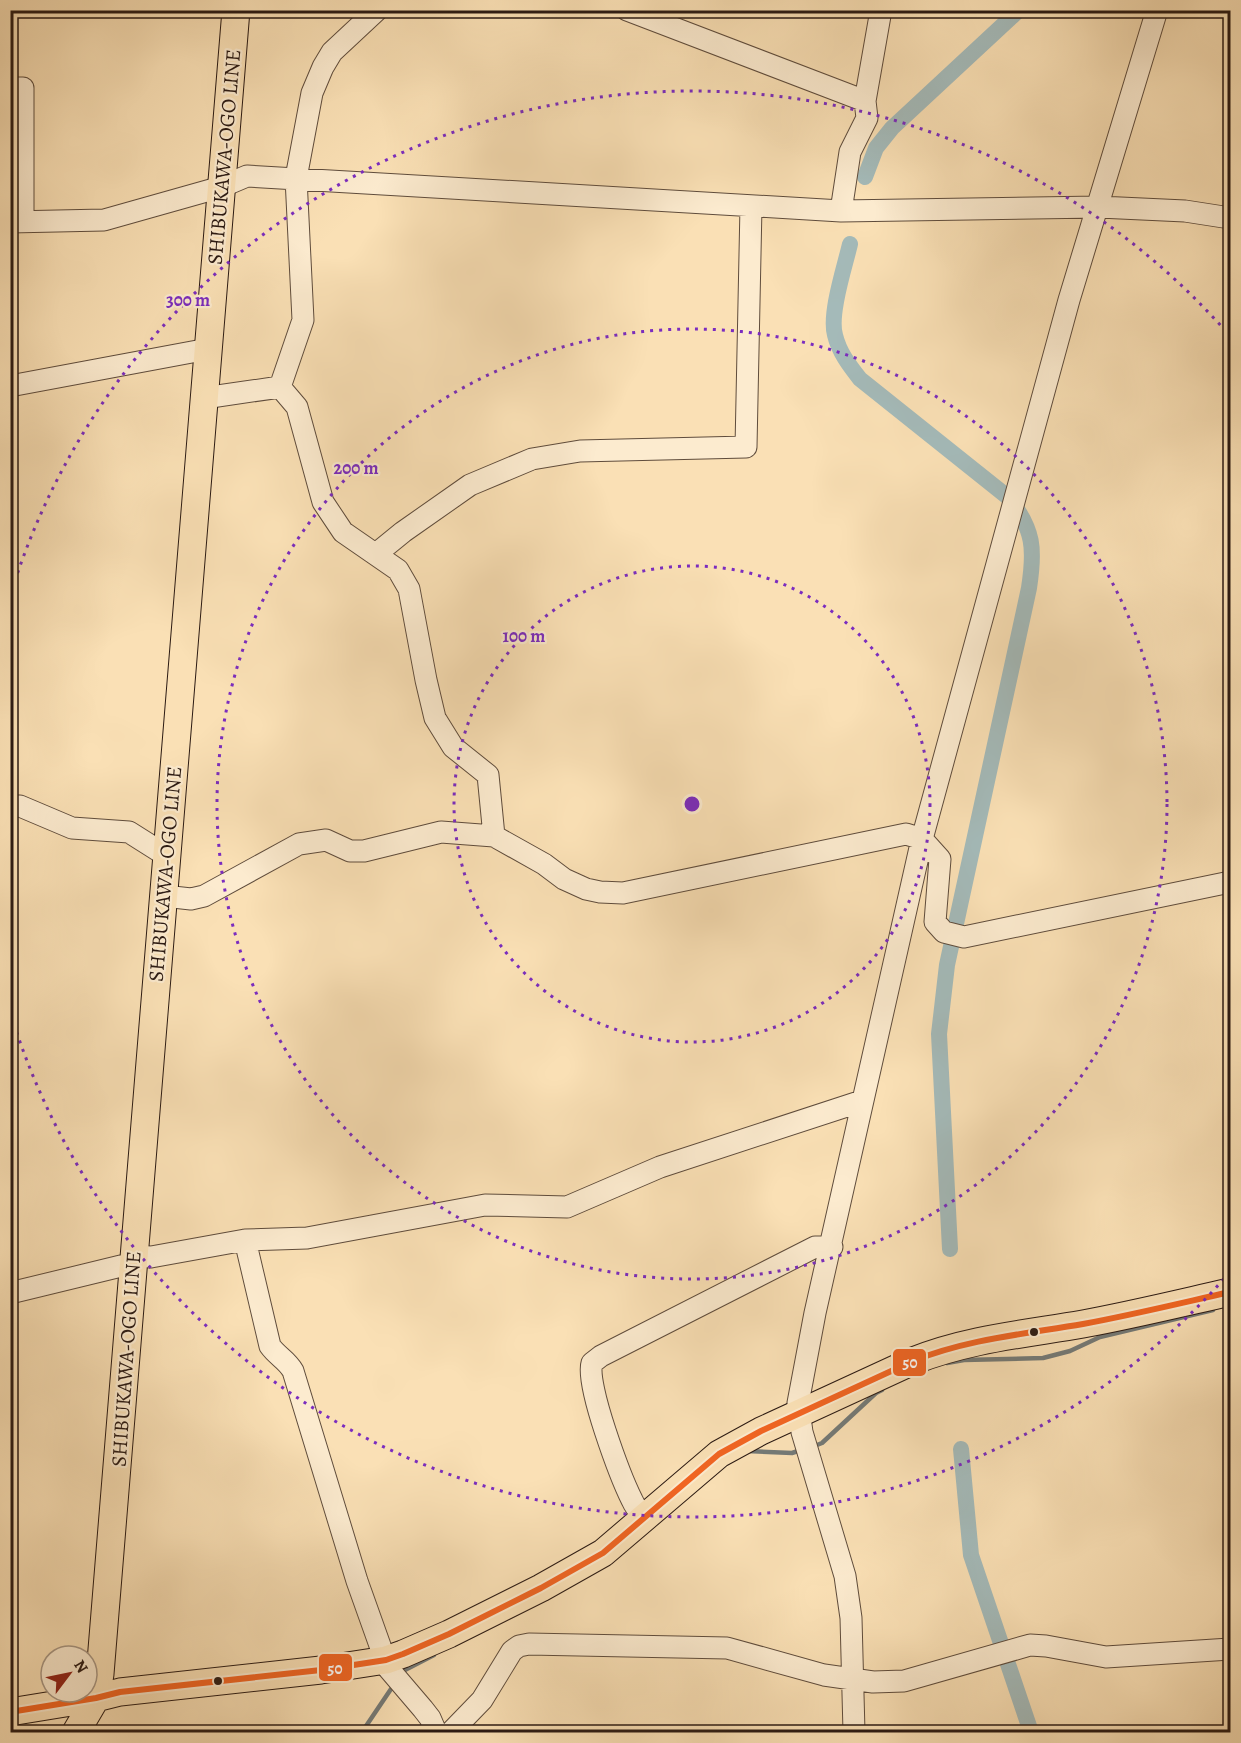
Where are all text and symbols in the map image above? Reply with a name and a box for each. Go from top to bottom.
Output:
street label: SHIBUKAWA-OGO LINE [201,48,247,266]
text: 300 m [166,288,210,312]
text: 200 m [333,456,379,480]
text: 100 m [503,624,545,648]
street label: SHIBUKAWA-OGO LINE [142,765,188,983]
centre of rings [682,794,702,814]
street label: SHIBUKAWA-OGO LINE [104,1250,148,1468]
unlabelled marker [1028,1326,1040,1338]
line badge: 50 [892,1348,927,1377]
text: 50 [903,1352,917,1374]
north arrow [39,1644,99,1704]
line badge: 50 [318,1653,353,1682]
text: N [68,1656,93,1678]
text: 50 [328,1658,342,1680]
unlabelled marker [212,1675,224,1687]

